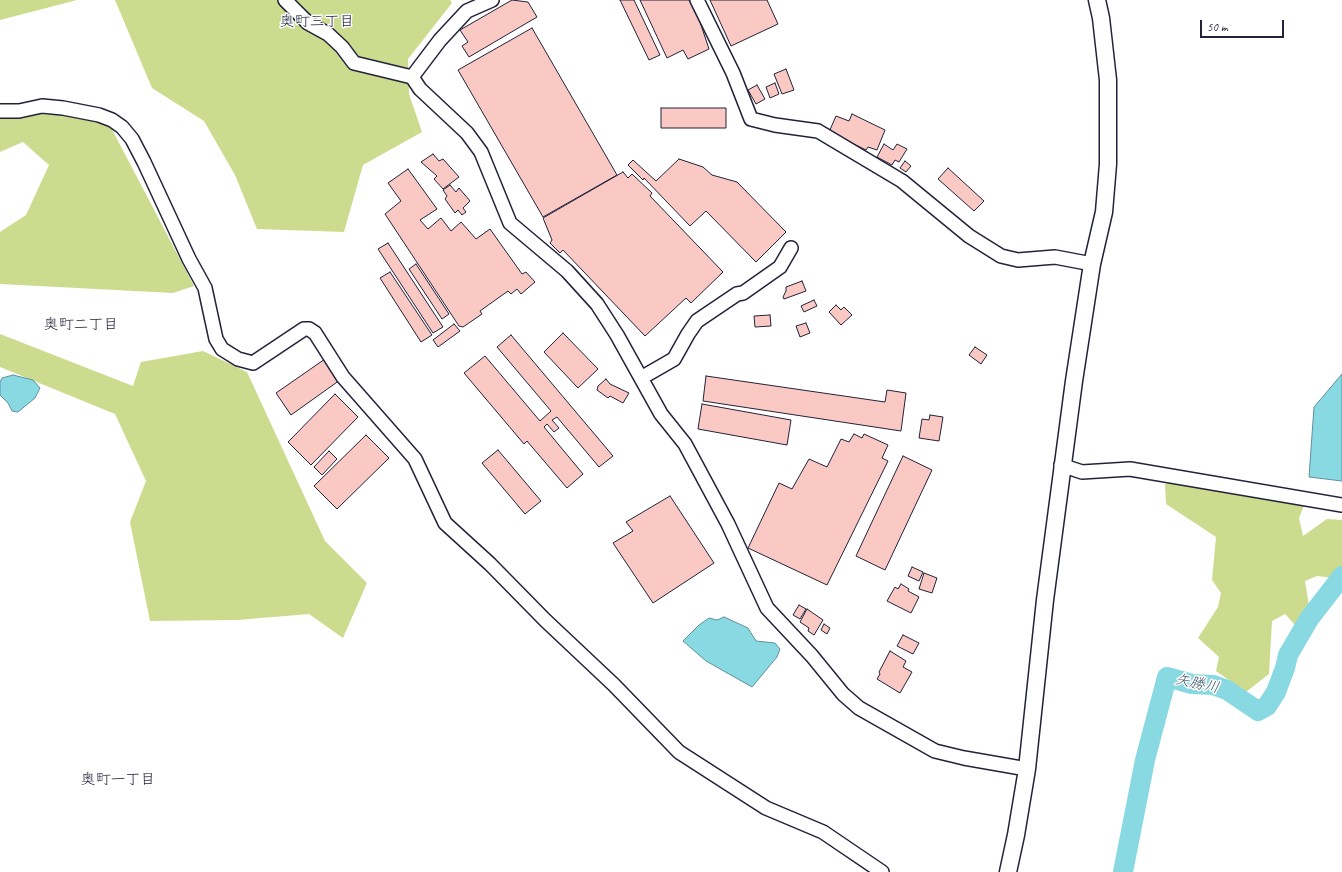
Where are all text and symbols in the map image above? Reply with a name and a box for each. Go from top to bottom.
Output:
scale bar [1202,12,1286,38]
district label: 奥町三丁目 [280,13,354,31]
text: 50 m [1207,19,1227,35]
district label: 奥町二丁目 [44,316,118,334]
water label: 矢勝川 [1173,671,1221,697]
district label: 奥町一丁目 [81,771,155,789]

